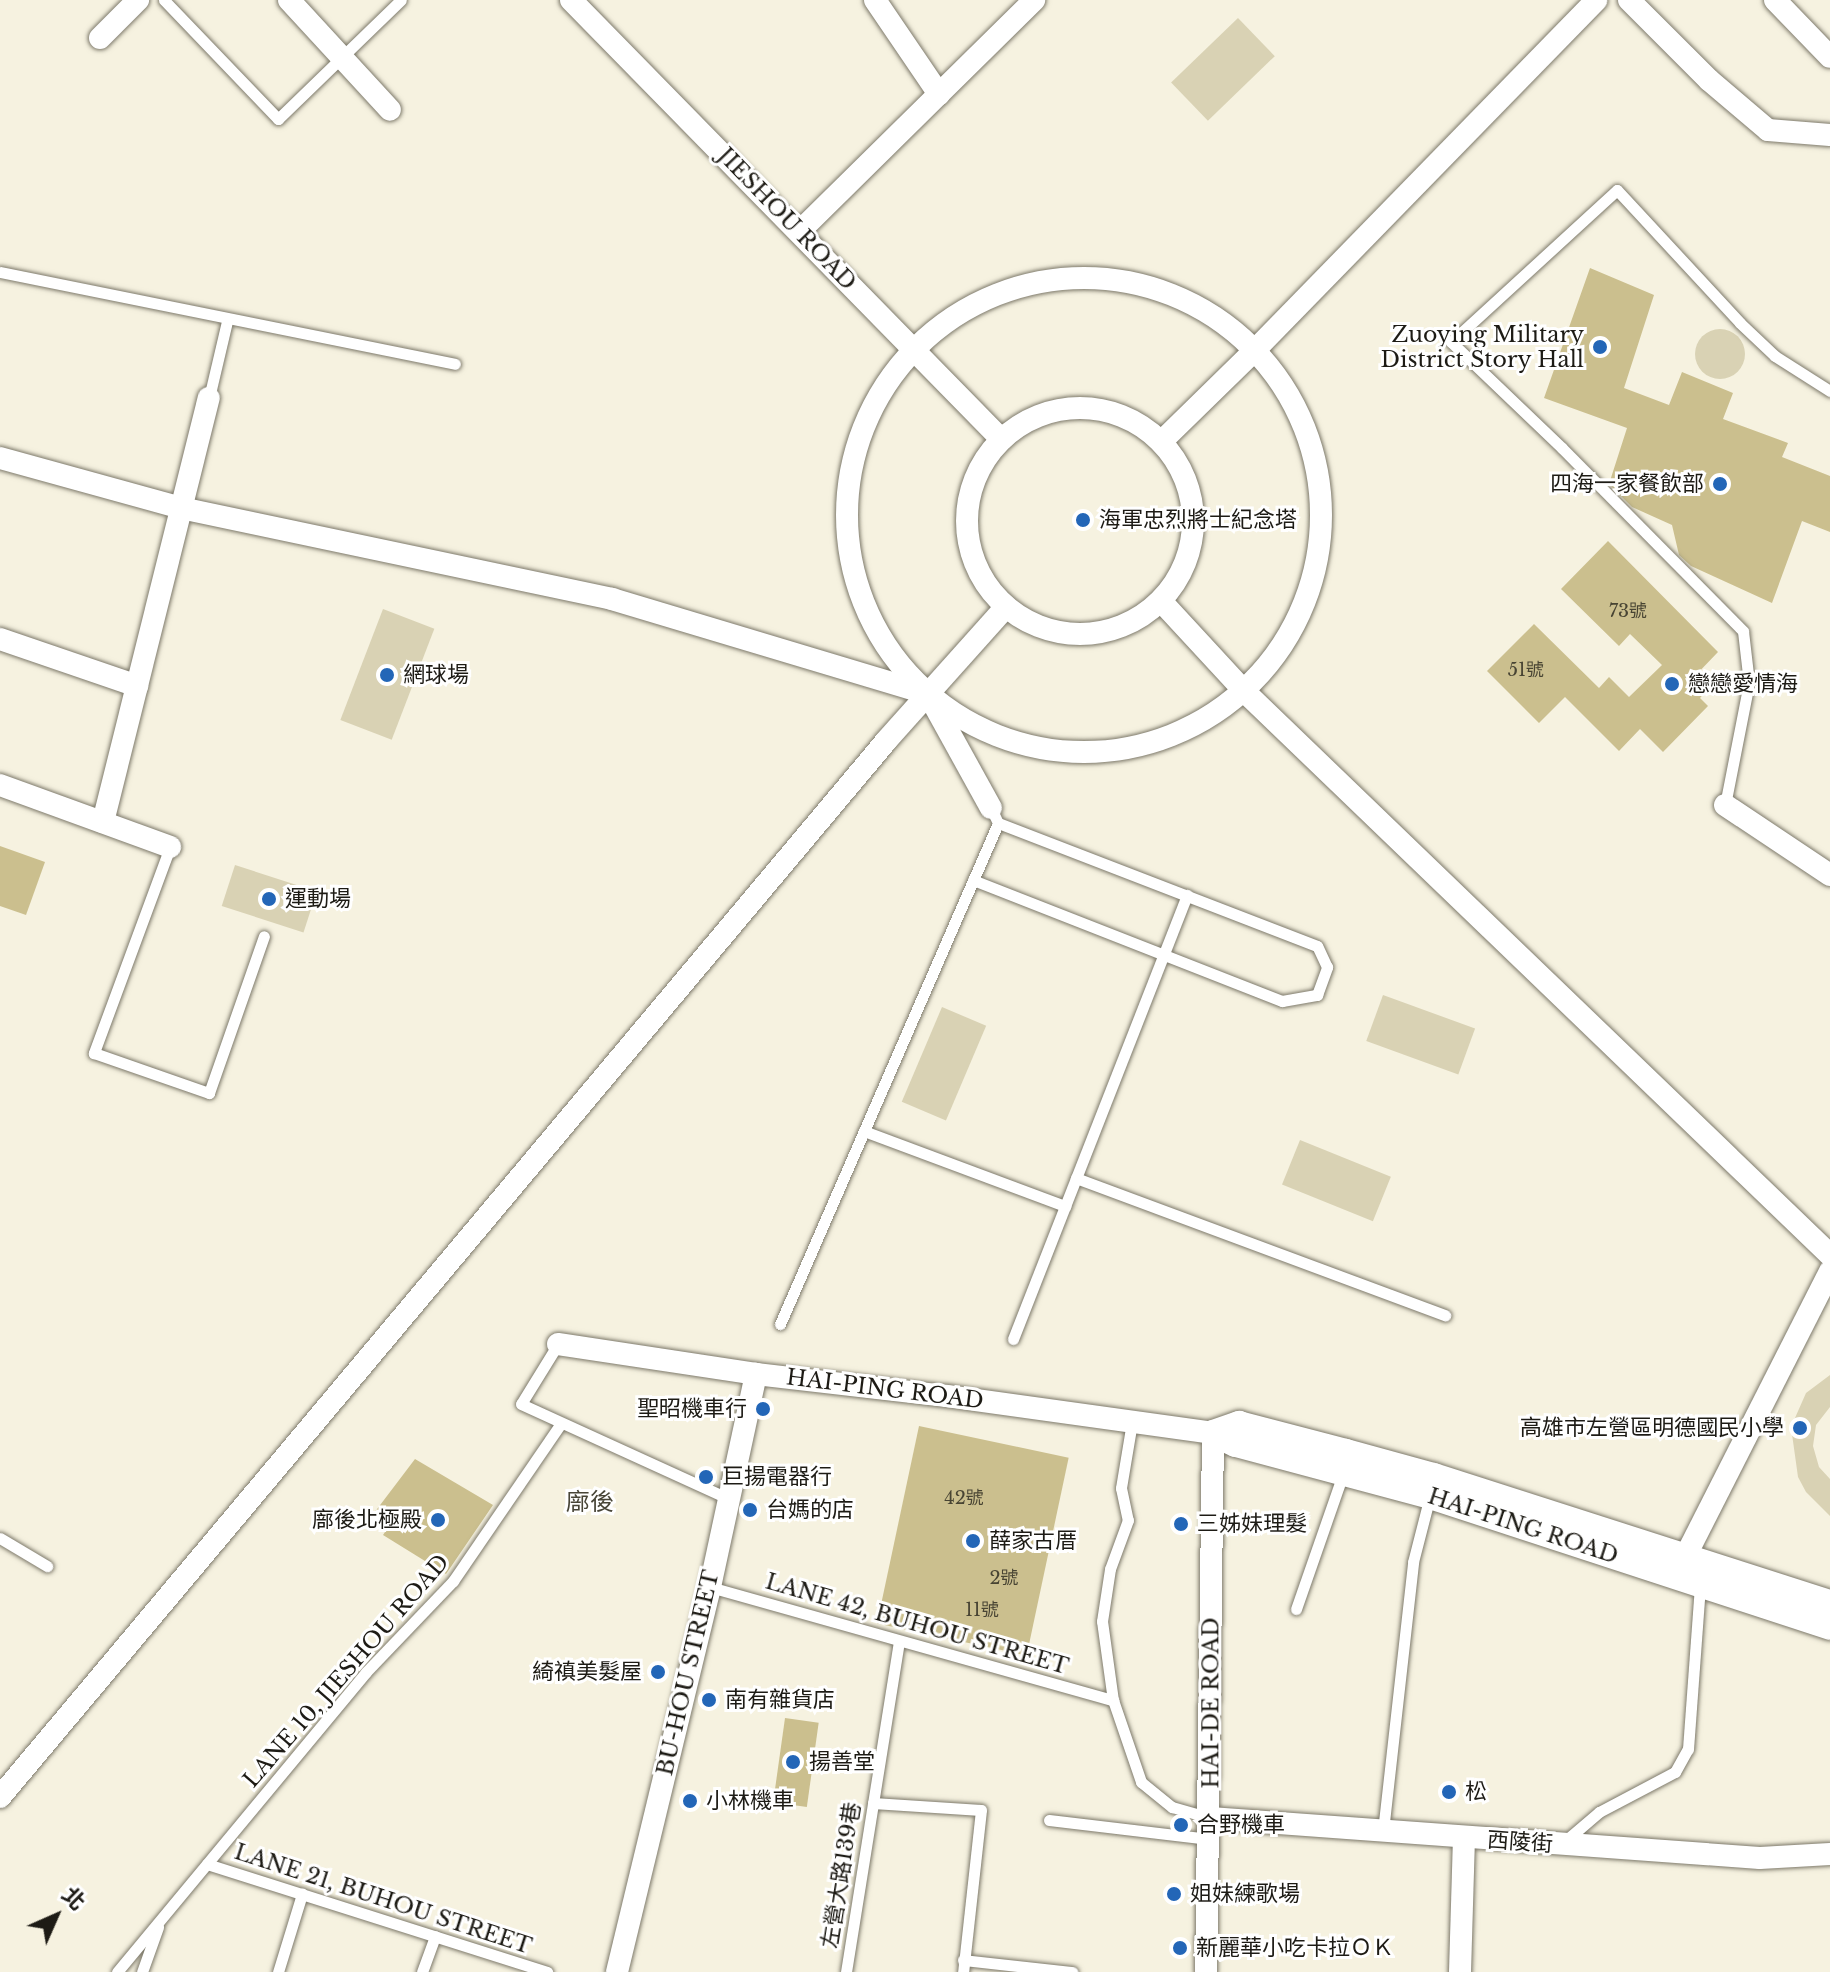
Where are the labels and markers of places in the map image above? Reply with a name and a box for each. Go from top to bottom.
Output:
place label: Zuoying Military District Story Hall [1380,321,1584,372]
marker: Zuoying Military District Story Hall [1591,338,1609,356]
place label: 四海一家餐飲部 [1550,471,1704,497]
marker: 四海一家餐飲部 [1711,475,1729,493]
place label: 海軍忠烈將士紀念塔 [1099,507,1297,533]
marker: 海軍忠烈將士紀念塔 [1074,511,1092,529]
place label: 網球場 [403,662,469,688]
marker: 網球場 [378,666,396,684]
place label: 戀戀愛情海 [1688,671,1798,697]
marker: 戀戀愛情海 [1663,675,1681,693]
place label: 運動場 [285,886,351,912]
marker: 運動場 [260,890,278,908]
place label: 聖昭機車行 [637,1396,747,1422]
marker: 聖昭機車行 [754,1400,772,1418]
place label: 高雄市左營區明德國民小學 [1520,1415,1784,1441]
marker: 高雄市左營區明德國民小學 [1791,1419,1809,1437]
place label: 巨揚電器行 [722,1464,832,1490]
marker: 巨揚電器行 [697,1468,715,1486]
place label: 台媽的店 [766,1497,854,1523]
marker: 台媽的店 [741,1501,759,1519]
place label: 廍後北極殿 [312,1507,422,1533]
marker: 廍後北極殿 [429,1511,447,1529]
place label: 三姊妹理髮 [1197,1511,1307,1537]
marker: 三姊妹理髮 [1172,1515,1190,1533]
place label: 薛家古厝 [989,1528,1077,1554]
marker: 薛家古厝 [964,1532,982,1550]
place label: 綺禛美髮屋 [532,1659,642,1685]
marker: 綺禛美髮屋 [649,1663,667,1681]
place label: 南有雜貨店 [725,1687,835,1713]
marker: 南有雜貨店 [700,1691,718,1709]
place label: 揚善堂 [809,1749,875,1775]
marker: 揚善堂 [784,1753,802,1771]
place label: 松 [1465,1779,1487,1805]
marker: 松 [1440,1783,1458,1801]
place label: 小林機車 [706,1788,794,1814]
marker: 小林機車 [681,1792,699,1810]
place label: 合野機車 [1197,1812,1285,1838]
marker: 合野機車 [1172,1816,1190,1834]
place label: 姐妹練歌場 [1190,1881,1300,1907]
marker: 姐妹練歌場 [1165,1885,1183,1903]
place label: 新麗華小吃卡拉ＯＫ [1196,1935,1394,1961]
marker: 新麗華小吃卡拉ＯＫ [1171,1939,1189,1957]

